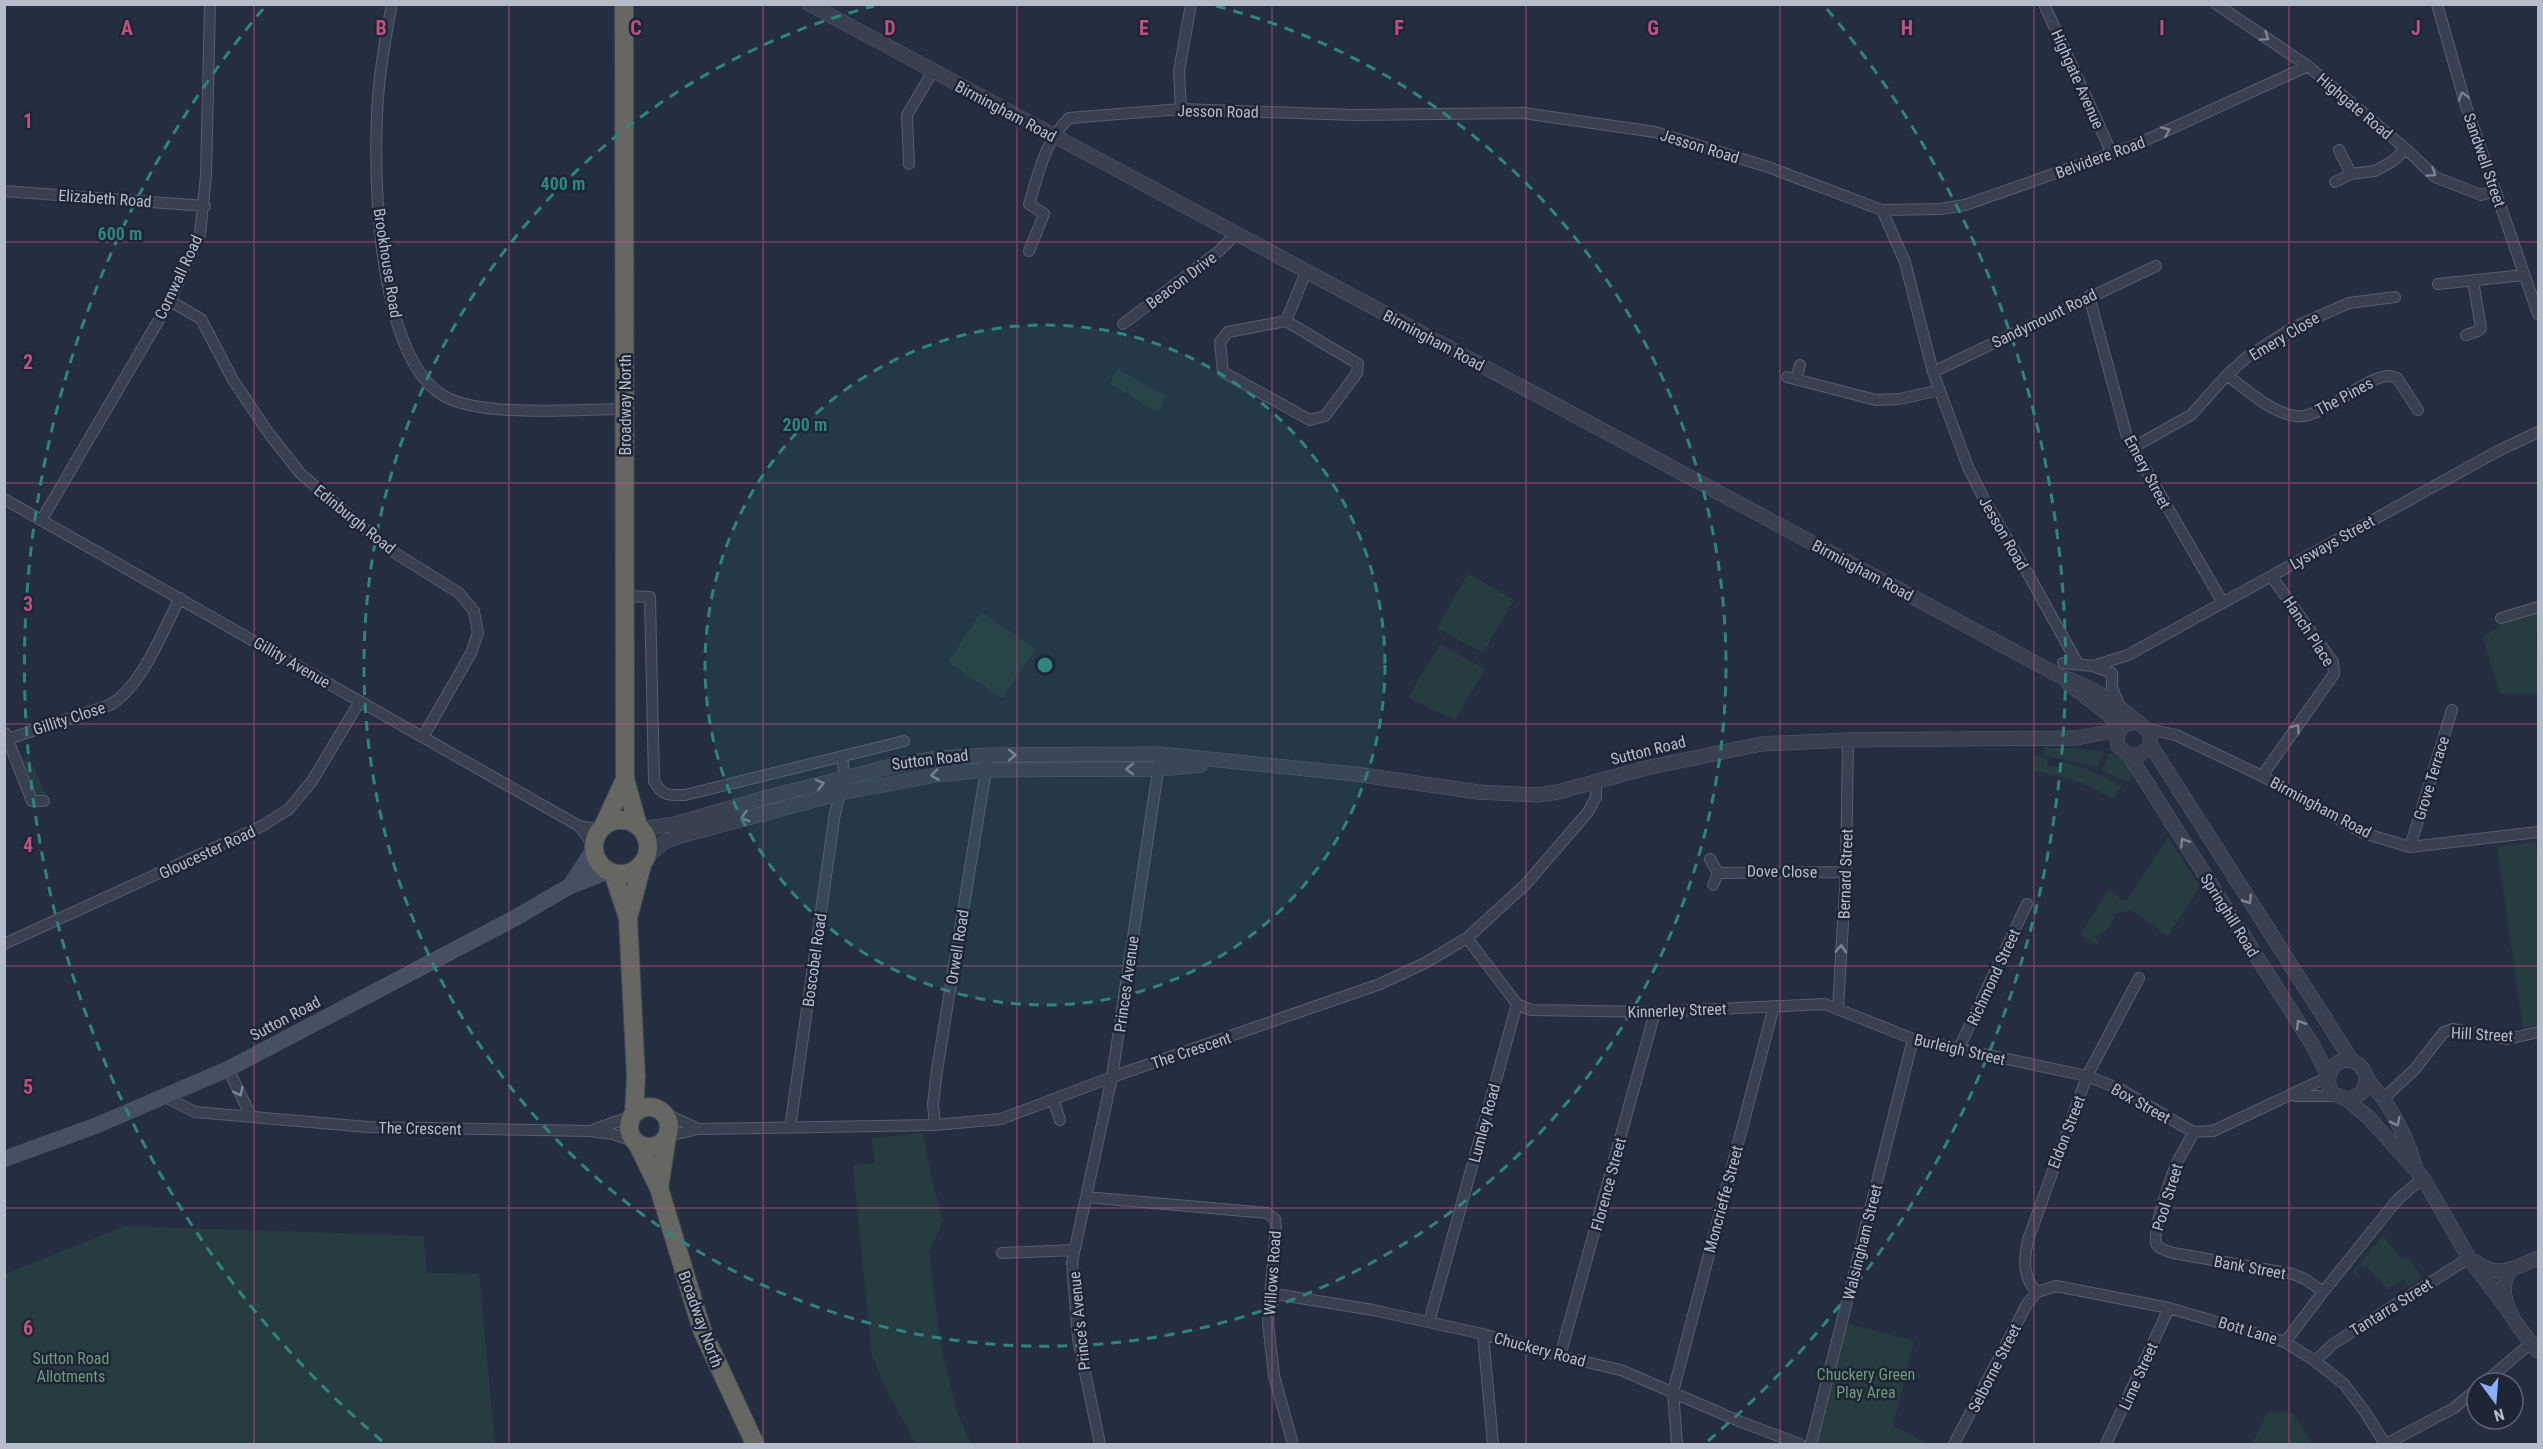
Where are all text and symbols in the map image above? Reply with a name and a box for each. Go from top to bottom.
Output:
text: A [121,16,133,40]
text: B [375,16,387,40]
text: C [630,16,642,40]
text: D [884,16,896,40]
text: E [1139,16,1149,40]
text: F [1394,16,1404,40]
text: G [1647,16,1659,40]
text: H [1901,16,1913,40]
text: I [2159,16,2165,40]
text: J [2411,16,2421,40]
street label: Highgate Avenue [2047,27,2108,132]
one-way arrow [2258,30,2269,41]
street label: Highgate Road [2313,69,2396,143]
street label: Birmingham Road [952,77,1060,146]
one-way arrow [2458,91,2470,101]
street label: Jesson Road [1177,101,1259,122]
text: 1 [23,109,33,133]
street label: Sandwell Street [2460,111,2510,210]
street label: Jesson Road [1658,125,1742,167]
one-way arrow [2159,127,2170,139]
street label: Belvidere Road [2053,132,2148,182]
one-way arrow [2425,166,2436,177]
text: 400 m [541,173,585,194]
street label: Elizabeth Road [58,186,152,211]
street label: Brookhouse Road [369,207,406,319]
text: 600 m [98,223,142,244]
street label: Cornwall Road [151,232,206,322]
street label: Beacon Drive [1143,248,1220,313]
street label: Sandymount Road [1989,285,2100,352]
street label: Birmingham Road [1380,306,1488,375]
street label: Emery Close [2246,308,2323,365]
text: 2 [23,350,33,374]
street label: Broadway North [616,354,635,456]
street label: The Pines [2312,373,2376,419]
text: 200 m [783,414,827,435]
street label: Emery Street [2120,432,2175,512]
street label: Edinburgh Road [310,481,399,558]
street label: Jesson Road [1975,493,2032,573]
street label: Lysways Street [2287,511,2378,573]
street label: Birmingham Road [1809,536,1917,605]
text: 3 [23,592,33,616]
street label: Hanch Place [2279,593,2338,670]
street label: Gillity Avenue [250,633,333,692]
centre of rings [1035,655,1055,675]
street label: Gillity Close [31,698,108,739]
one-way arrow [2289,724,2300,735]
street label: Sutton Road [1609,732,1688,769]
street label: Grove Terrace [2410,734,2453,822]
street label: Sutton Road [891,745,969,774]
one-way arrow [1008,749,1017,761]
one-way arrow [1125,763,1134,775]
one-way arrow [931,768,940,781]
street label: Birmingham Road [2267,773,2375,842]
one-way arrow [815,778,825,791]
one-way arrow [740,810,750,823]
street label: Gloucester Road [156,822,258,883]
street label: Bernard Street [1834,828,1857,920]
text: 4 [23,833,33,857]
one-way arrow [2179,838,2191,848]
street label: Dove Close [1747,861,1817,882]
street label: Springhill Road [2196,870,2263,961]
one-way arrow [2241,893,2252,904]
street label: Orwell Road [942,908,973,986]
street label: Boscobel Road [799,912,830,1008]
street label: Richmond Street [1963,926,2024,1028]
street label: Princes Avenue [1110,935,1143,1033]
one-way arrow [1834,945,1847,954]
street label: Sutton Road [247,992,324,1045]
street label: Kinnerley Street [1627,999,1727,1022]
one-way arrow [2295,1020,2307,1030]
street label: Hill Street [2450,1023,2514,1046]
street label: The Crescent [1149,1028,1234,1073]
street label: Burleigh Street [1912,1030,2008,1069]
text: 5 [23,1075,33,1099]
street label: Box Street [2108,1079,2174,1128]
street label: Lumley Road [1465,1082,1504,1165]
one-way arrow [232,1086,244,1097]
street label: Eldon Street [2044,1093,2089,1171]
one-way arrow [2389,1116,2400,1127]
street label: The Crescent [378,1118,462,1139]
street label: Florence Street [1587,1135,1630,1233]
street label: Moncrieffe Street [1700,1143,1747,1255]
street label: Pool Street [2148,1161,2187,1233]
street label: Walsingham Street [1839,1182,1886,1302]
street label: Willows Road [1260,1230,1285,1316]
street label: Bank Street [2213,1252,2288,1283]
street label: Broadway North [674,1268,727,1370]
street label: Prince's Avenue [1065,1271,1094,1371]
street label: Tantarra Street [2347,1274,2436,1340]
street label: Bott Lane [2216,1313,2280,1348]
text: 6 [23,1316,33,1340]
street label: Selborne Street [1964,1321,2025,1416]
street label: Chuckery Road [1492,1328,1588,1371]
street label: Lime Street [2115,1339,2162,1413]
park label: Sutton Road Allotments [33,1349,109,1386]
park label: Chuckery Green Play Area [1817,1365,1915,1402]
north arrow [2465,1371,2525,1431]
text: N [2492,1404,2506,1425]

